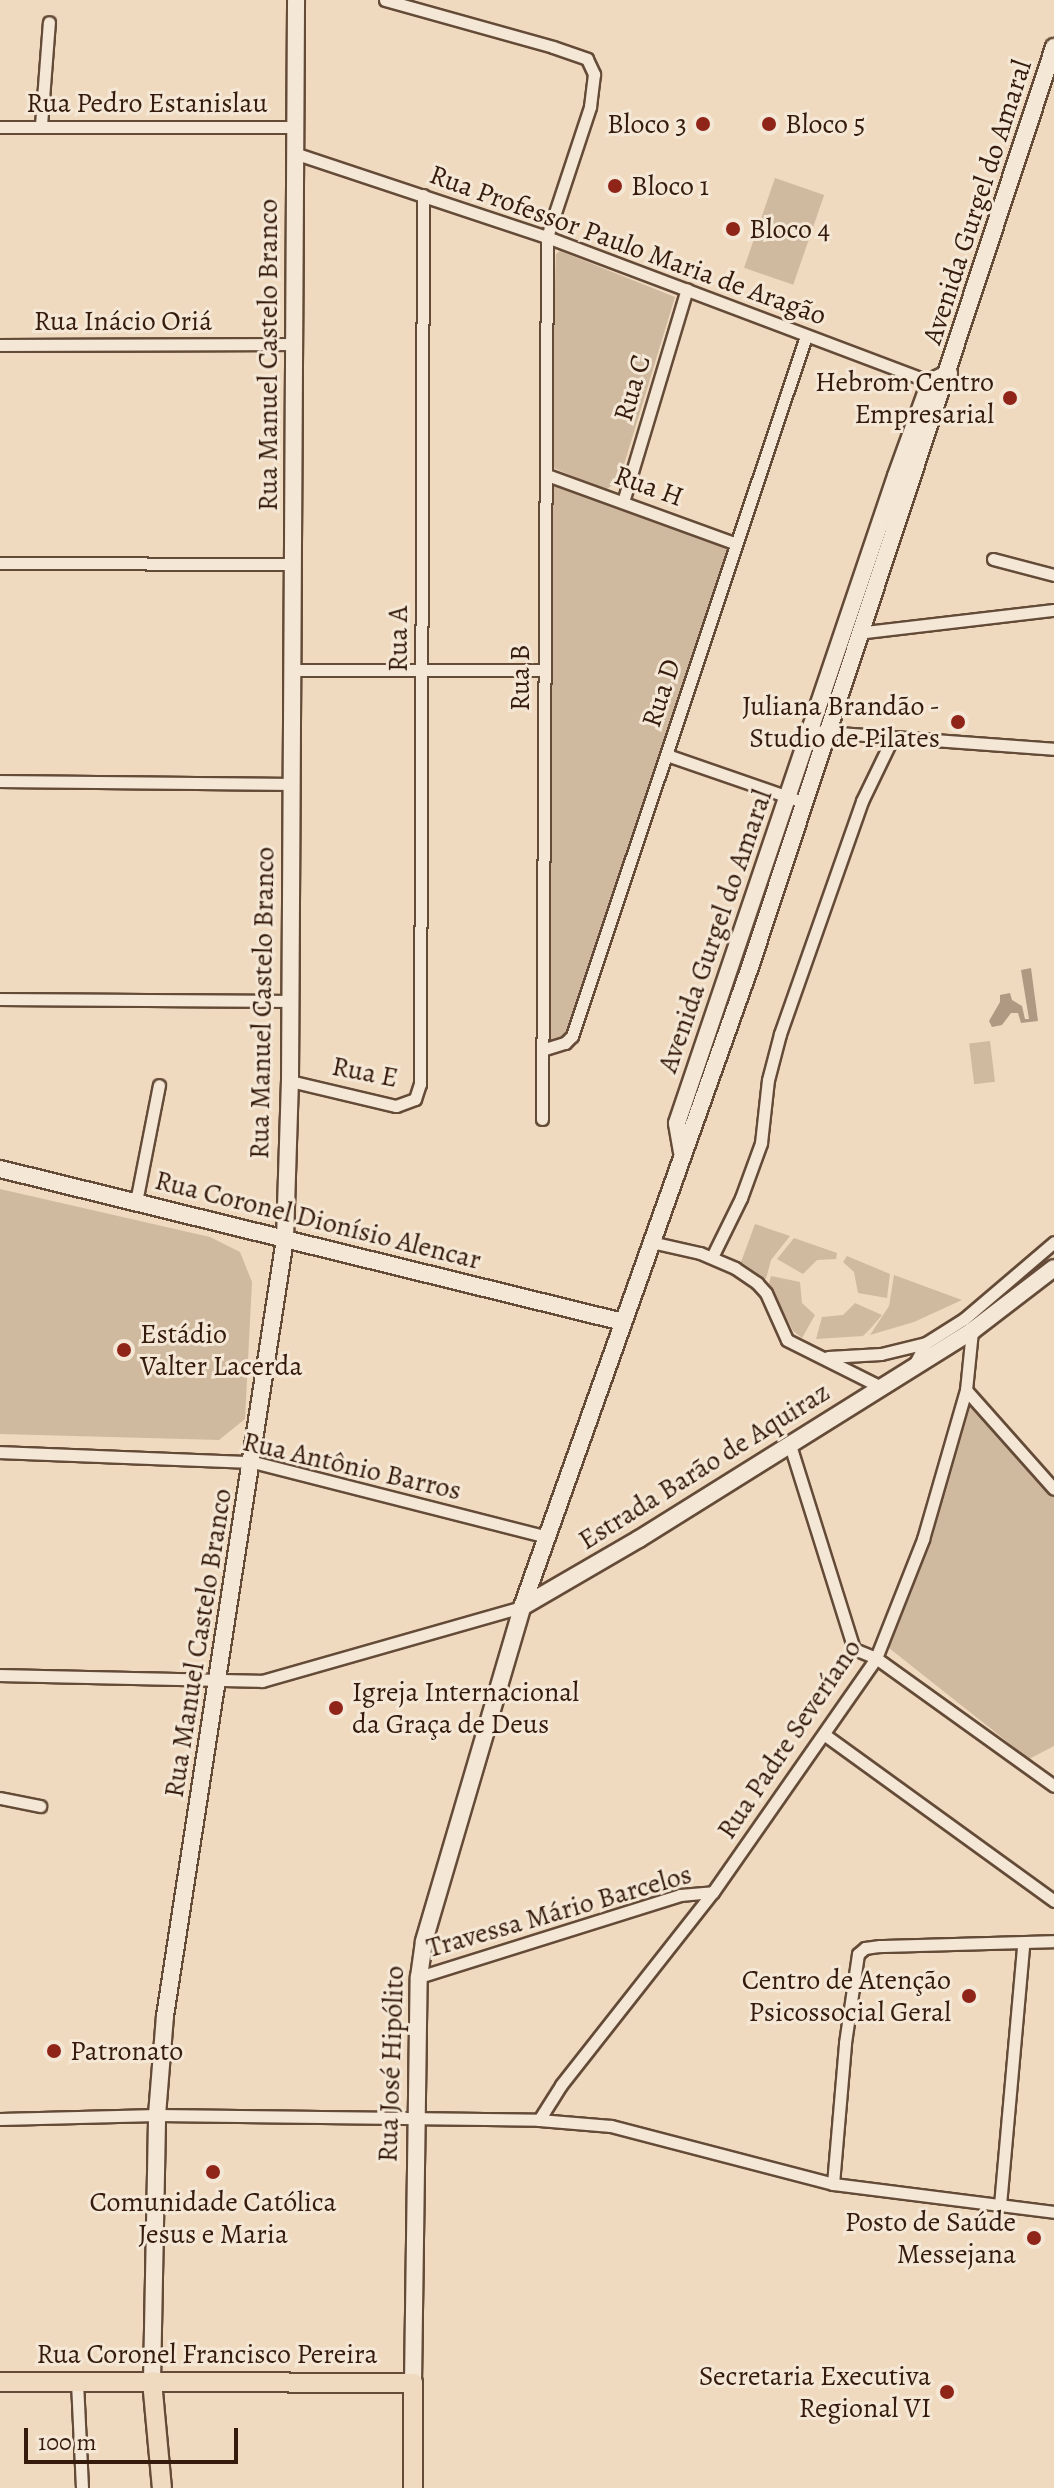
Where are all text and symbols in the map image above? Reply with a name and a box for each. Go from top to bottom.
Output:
street label: Avenida Gurgel do Amaral [915,56,1039,348]
street label: Rua Pedro Estanislau [26,86,268,120]
place label: Bloco 3 [607,107,687,141]
place label: Bloco 5 [785,107,865,141]
marker: Bloco 3 [694,115,712,133]
marker: Bloco 5 [760,115,778,133]
street label: Rua Professor Paulo Maria de Aragão [425,157,831,333]
place label: Bloco 1 [631,169,709,203]
marker: Bloco 1 [606,177,624,195]
street label: Rua Manuel Castelo Branco [251,199,285,511]
place label: Bloco 4 [749,212,830,246]
marker: Bloco 4 [724,220,742,238]
street label: Rua Inácio Oriá [34,304,212,338]
street label: Rua C [606,351,658,425]
place label: Hebrom Centro Empresarial [815,365,994,431]
marker: Hebrom Centro Empresarial [1001,389,1019,407]
street label: Rua H [610,458,688,514]
street label: Rua A [381,606,415,672]
street label: Rua B [503,645,537,711]
street label: Rua D [634,655,688,731]
place label: Juliana Brandão - Studio de Pilates [741,689,940,755]
marker: Juliana Brandão - Studio de Pilates [947,711,969,733]
street label: Avenida Gurgel do Amaral [651,785,779,1077]
street label: Rua Manuel Castelo Branco [242,846,282,1160]
street label: Rua E [329,1049,401,1095]
street label: Rua Coronel Dionísio Alencar [151,1163,485,1277]
place label: Estádio Valter Lacerda [140,1317,303,1383]
marker: Estádio Valter Lacerda [115,1341,133,1359]
street label: Estrada Barão de Aquiraz [572,1375,836,1557]
street label: Rua Antônio Barros [239,1425,465,1507]
street label: Rua Manuel Castelo Branco [157,1486,239,1800]
street label: Rua Padre Severíano [710,1633,868,1845]
place label: Igreja Internacional da Graça de Deus [352,1675,579,1741]
marker: Igreja Internacional da Graça de Deus [327,1699,345,1717]
street label: Travessa Mário Barcelos [423,1857,695,1965]
place label: Centro de Atenção Psicossocial Geral [742,1963,951,2029]
street label: Rua José Hipólito [371,1965,411,2163]
marker: Centro de Atenção Psicossocial Geral [958,1985,980,2007]
place label: Patronato [70,2034,183,2068]
marker: Patronato [45,2042,63,2060]
marker: Comunidade Católica Jesus e Maria [204,2163,222,2181]
place label: Comunidade Católica Jesus e Maria [90,2185,336,2251]
place label: Posto de Saúde Messejana [845,2205,1016,2271]
marker: Posto de Saúde Messejana [1023,2227,1045,2249]
street label: Rua Coronel Francisco Pereira [36,2337,378,2371]
place label: Secretaria Executiva Regional VI [699,2359,931,2425]
marker: Secretaria Executiva Regional VI [938,2383,956,2401]
scale bar [28,2412,242,2462]
text: 100 m [38,2426,97,2458]

